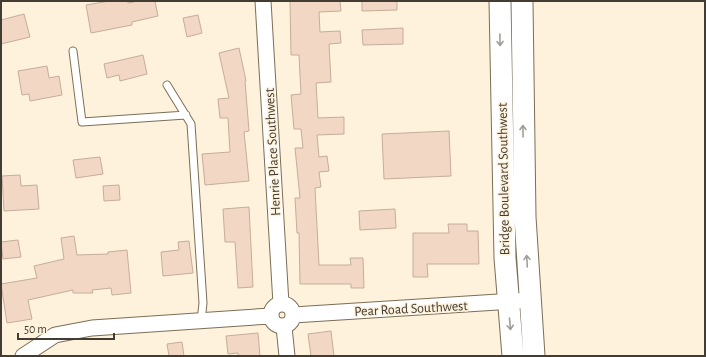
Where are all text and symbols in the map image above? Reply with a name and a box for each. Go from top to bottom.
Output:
one-way arrow [496,33,504,46]
street label: Henrie Place Southwest [263,87,283,216]
street label: Bridge Boulevard Southwest [496,102,512,255]
one-way arrow [519,125,527,138]
one-way arrow [523,255,531,268]
street label: Pear Road Southwest [354,299,469,319]
scale bar [18,315,114,341]
one-way arrow [506,317,513,330]
text: 50 m [24,323,47,335]

